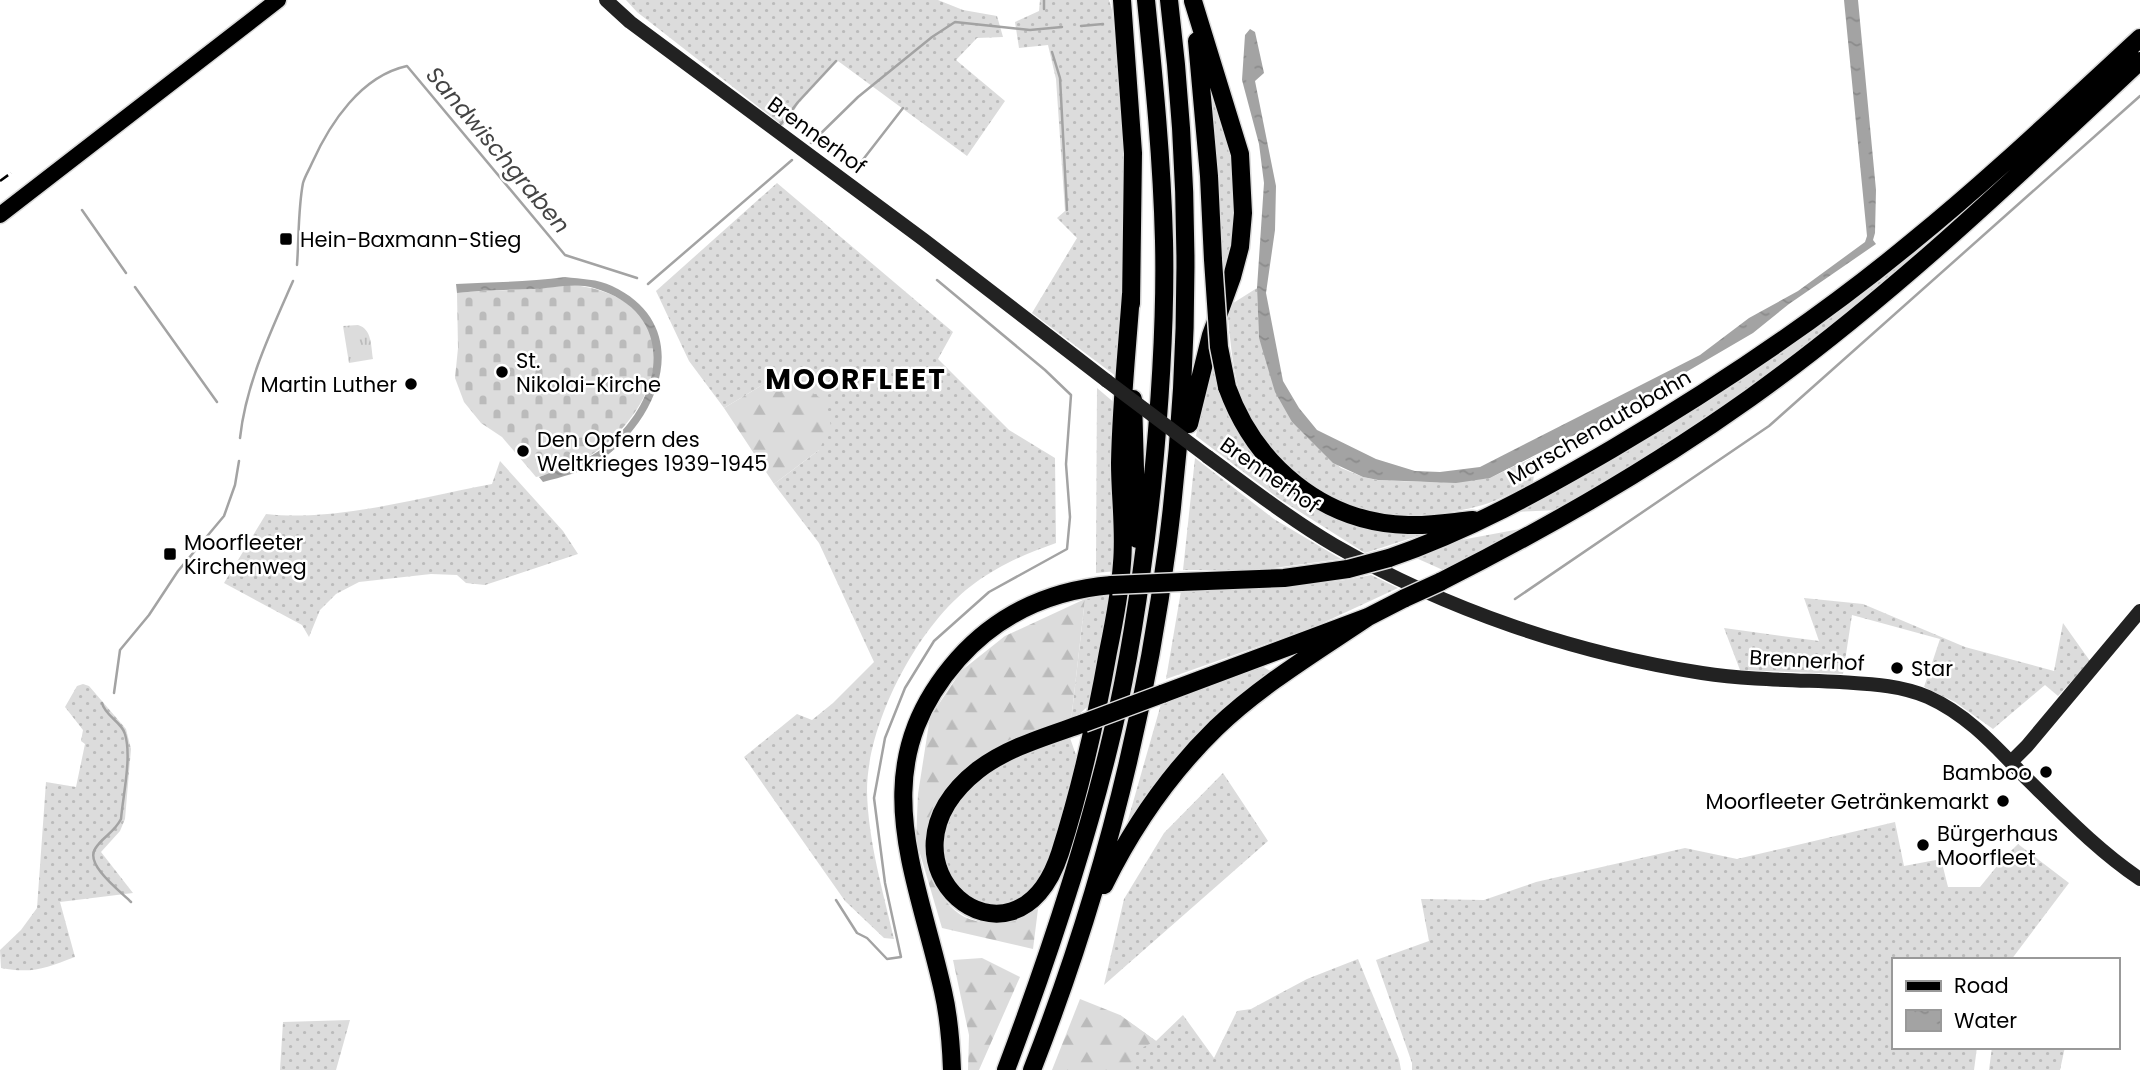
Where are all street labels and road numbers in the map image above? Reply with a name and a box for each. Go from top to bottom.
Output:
street label: Brennerhof [762,89,872,181]
street label: Marschenautobahn [1502,363,1696,491]
street label: Brennerhof [1214,430,1326,520]
street label: Brennerhof [1749,643,1865,678]

